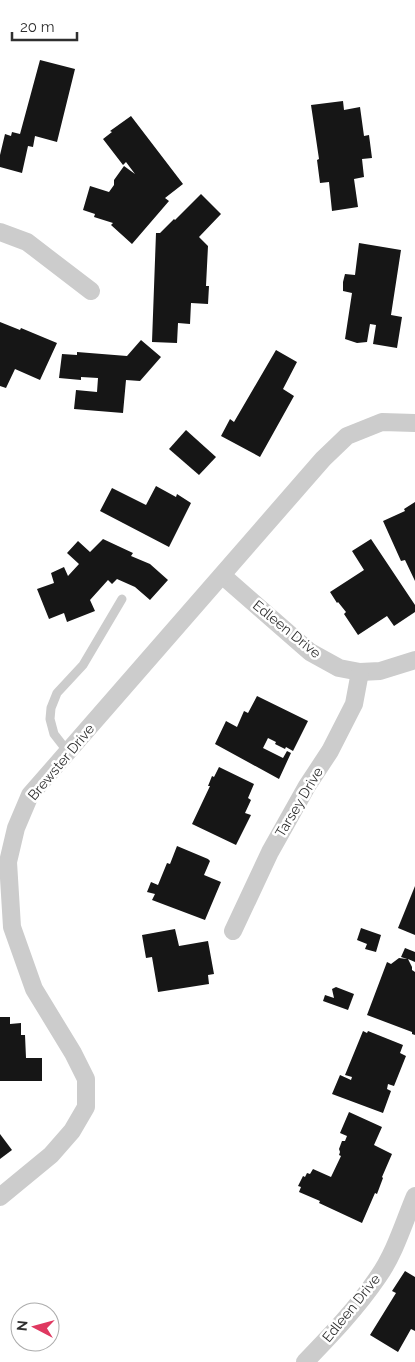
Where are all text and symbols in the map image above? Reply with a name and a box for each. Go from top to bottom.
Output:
scale bar [12,10,78,42]
text: 20 m [20,18,55,36]
street label: Edleen Drive [250,597,324,661]
street label: Brewster Drive [25,721,97,803]
street label: Tarsey Drive [272,764,326,840]
street label: Edleen Drive [319,1271,383,1345]
north arrow [10,1302,60,1352]
text: N [14,1319,31,1332]

